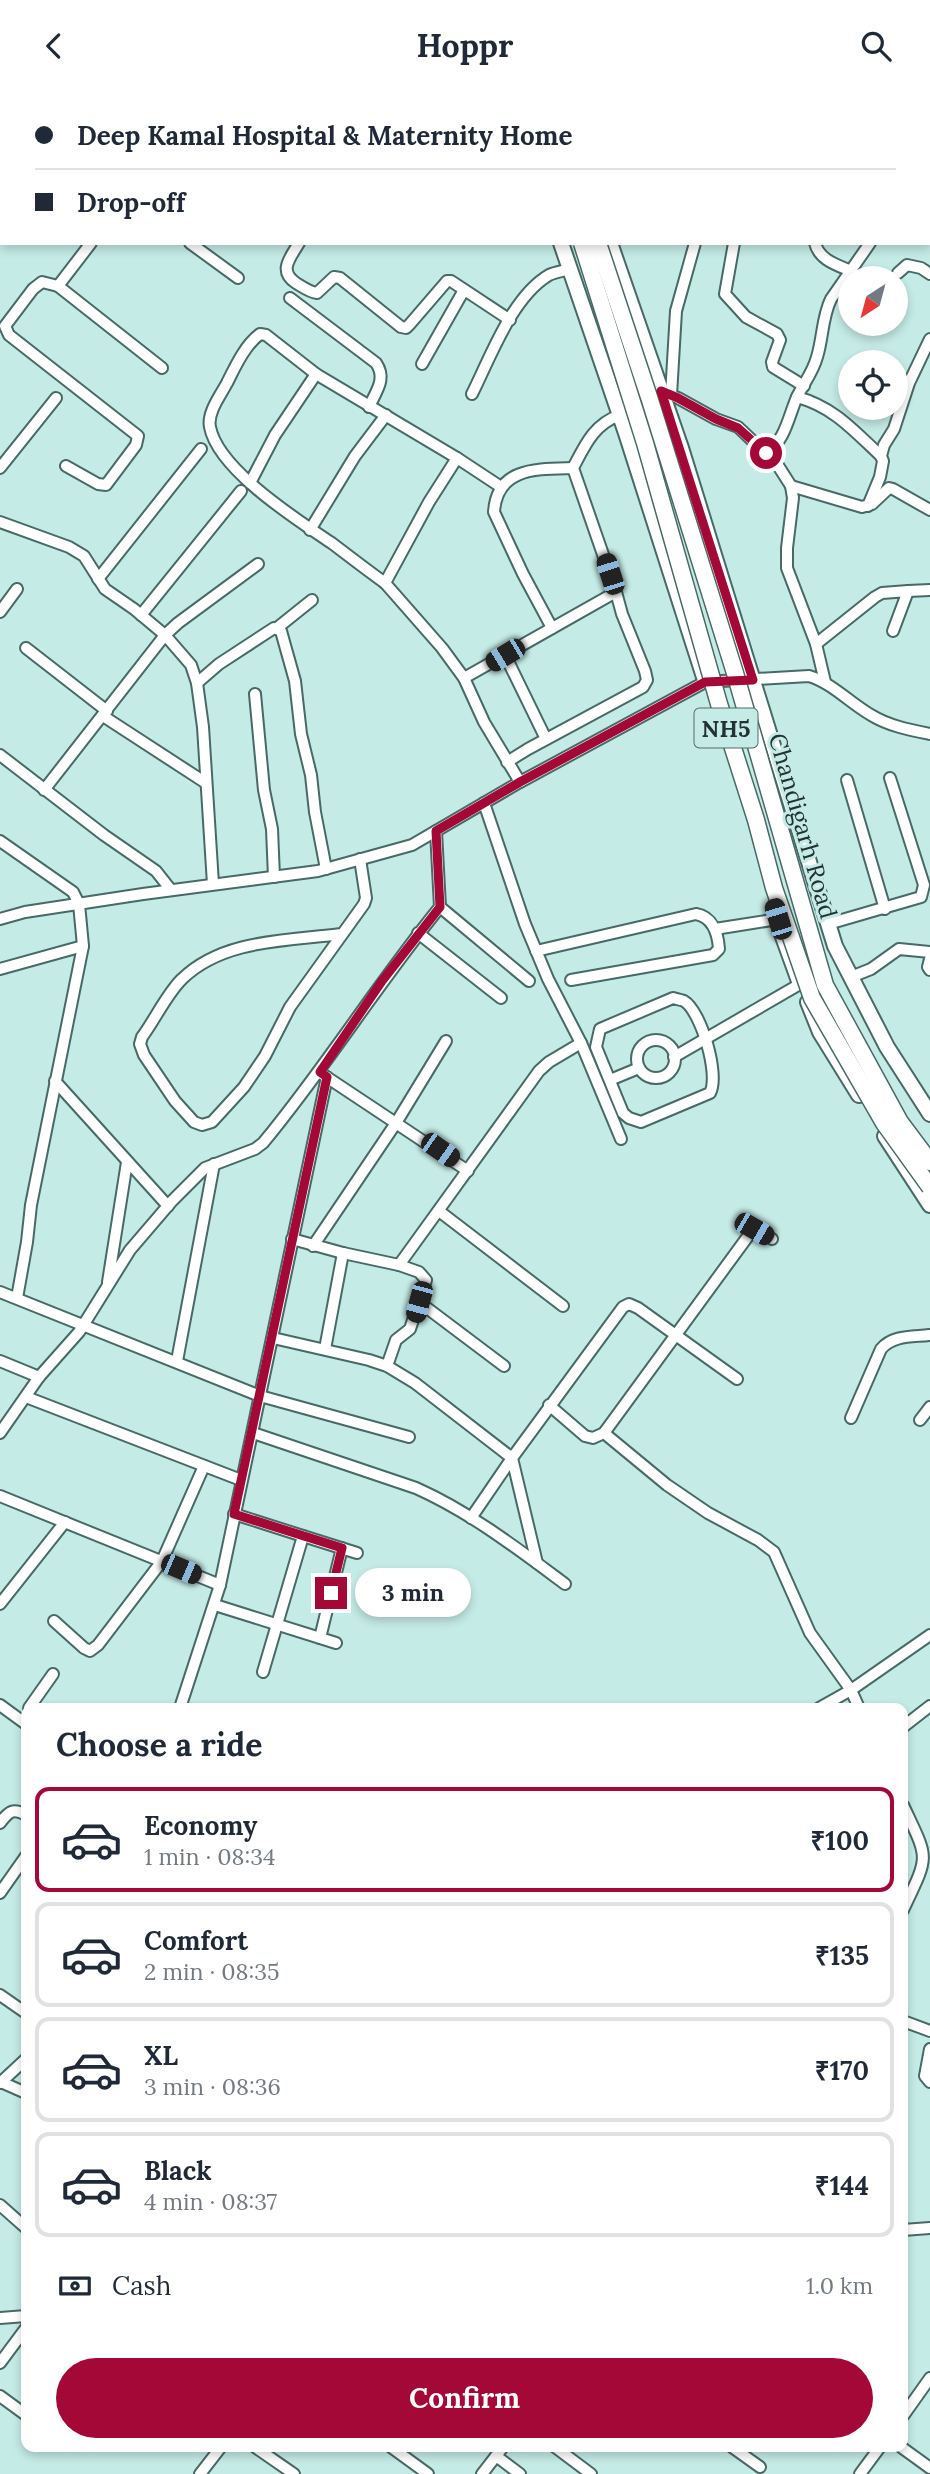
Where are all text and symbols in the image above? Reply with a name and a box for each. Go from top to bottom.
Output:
text: Hoppr [417,25,513,66]
icon: back [35,27,73,65]
icon: search [857,27,895,65]
text: Deep Kamal Hospital & Maternity Home [77,119,573,152]
text: Drop-off [77,186,185,219]
north arrow [838,266,908,336]
map controls [838,266,908,420]
button: locate [838,350,908,420]
route start [750,437,782,469]
car [594,551,627,597]
car [482,635,529,675]
road number: NH5 [694,709,758,747]
street label: Chandigarh Road [762,730,844,922]
car [762,896,795,942]
car [417,1129,464,1171]
car [731,1209,778,1249]
car [404,1279,435,1325]
car [158,1551,205,1587]
callout: 3 min [356,1569,471,1617]
route end [315,1577,347,1609]
text: 3 min [382,1578,444,1607]
text: Choose a ride [56,1724,263,1765]
icon: car [60,1808,123,1871]
text: Economy [144,1809,257,1842]
text: ₹100 [810,1824,869,1857]
text: 1 min · 08:34 [144,1842,276,1871]
icon: car [60,1923,123,1986]
text: Comfort [144,1924,248,1957]
text: ₹135 [815,1939,869,1972]
text: 2 min · 08:35 [144,1957,280,1986]
icon: car [60,2038,123,2101]
text: XL [144,2039,178,2072]
text: ₹170 [815,2054,869,2087]
text: 3 min · 08:36 [144,2072,281,2101]
icon: car [60,2153,123,2216]
text: Black [144,2154,212,2187]
text: ₹144 [815,2169,869,2202]
text: 4 min · 08:37 [144,2187,277,2216]
icon: cash [56,2267,94,2305]
text: Cash [112,2269,171,2302]
text: 1.0 km [806,2271,873,2300]
button: Confirm [56,2358,873,2438]

